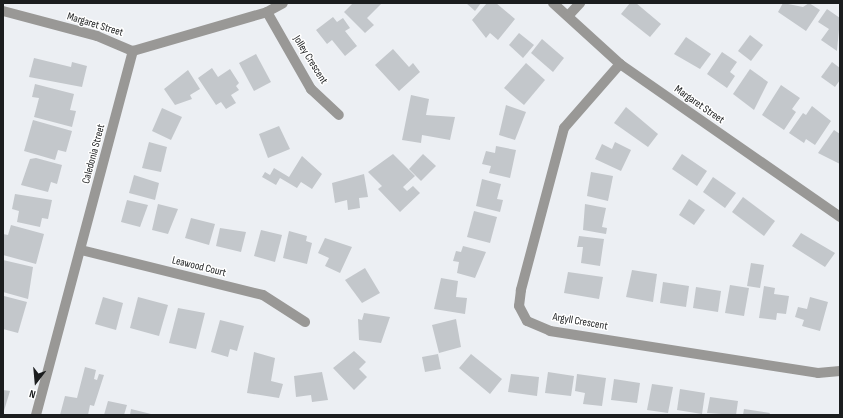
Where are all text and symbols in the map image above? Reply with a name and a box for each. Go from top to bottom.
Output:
street label: Margaret Street [65,10,125,40]
street label: Jolley Crescent [290,33,330,87]
street label: Margaret Street [672,83,726,127]
street label: Caledonia Street [80,123,108,185]
street label: Leawood Court [171,254,227,280]
street label: Argyll Crescent [551,311,609,333]
north arrow [16,362,56,402]
text: N [28,387,37,401]

